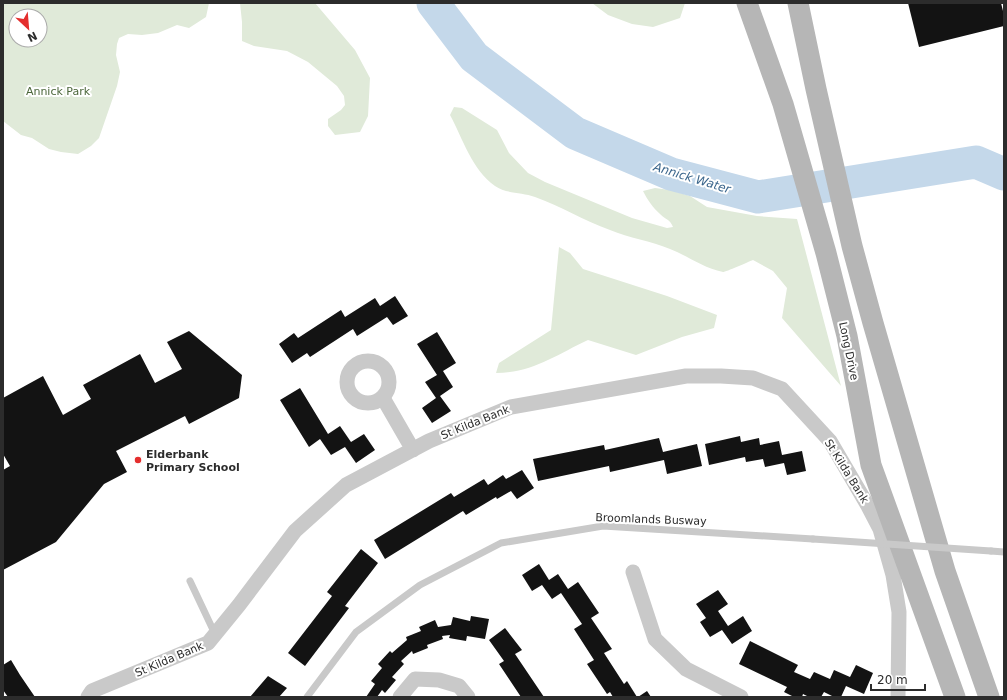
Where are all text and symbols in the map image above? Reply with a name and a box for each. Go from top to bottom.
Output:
north arrow [8,8,48,48]
text: N [25,29,39,44]
park label: Annick Park [26,85,91,98]
water label: Annick Water [651,159,733,197]
street label: Long Drive [836,321,861,382]
street label: St Kilda Bank [439,403,512,442]
street label: St Kilda Bank [822,437,872,506]
place label: Elderbank Primary School [146,448,240,474]
marker: Elderbank Primary School [133,455,143,465]
street label: Broomlands Busway [595,511,707,528]
street label: St Kilda Bank [133,639,206,680]
scale bar [871,666,925,692]
text: 20 m [877,673,908,687]

